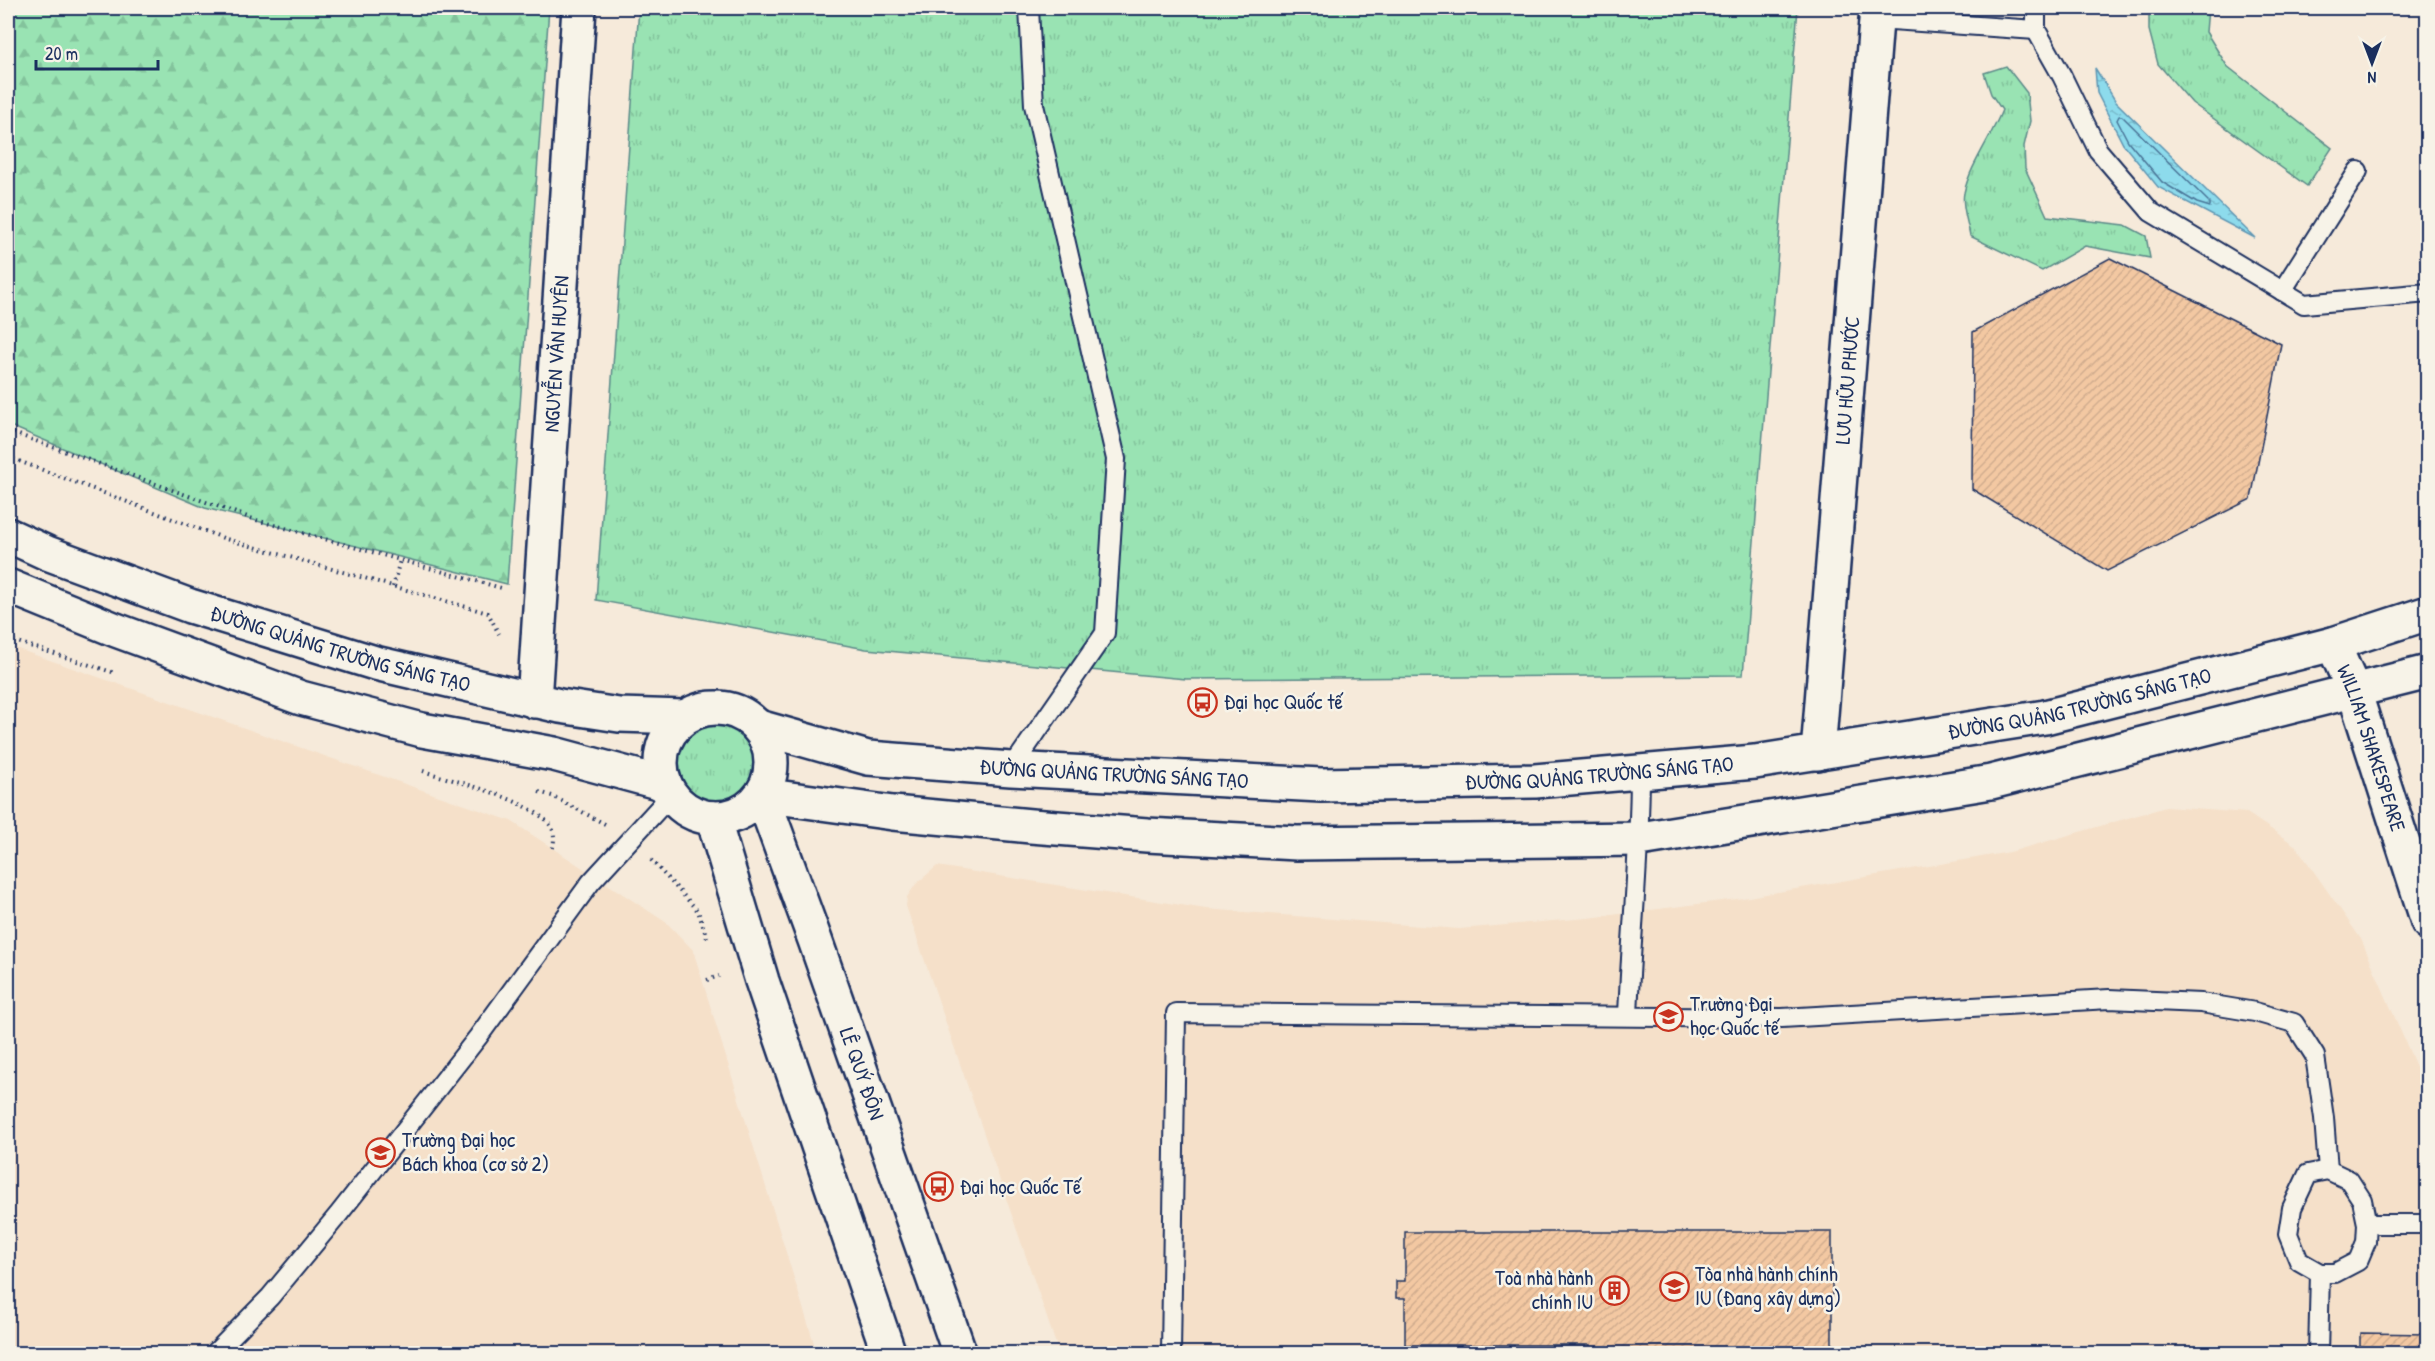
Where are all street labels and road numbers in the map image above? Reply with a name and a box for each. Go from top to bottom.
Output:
street label: NGUYỄN VĂN HUYÊN [537,275,576,433]
street label: LƯU HỮU PHƯỚC [1828,315,1867,445]
street label: ĐƯỜNG QUẢNG TRƯỜNG SÁNG TẠO [207,598,473,699]
street label: ĐƯỜNG QUẢNG TRƯỜNG SÁNG TẠO [1946,660,2214,746]
street label: WILLIAM SHAKESPEARE [2330,660,2413,835]
street label: ĐƯỜNG QUẢNG TRƯỜNG SÁNG TẠO [1465,749,1735,796]
street label: ĐƯỜNG QUẢNG TRƯỜNG SÁNG TẠO [979,752,1249,795]
street label: LÊ QUÝ ĐÔN [833,1023,892,1124]

